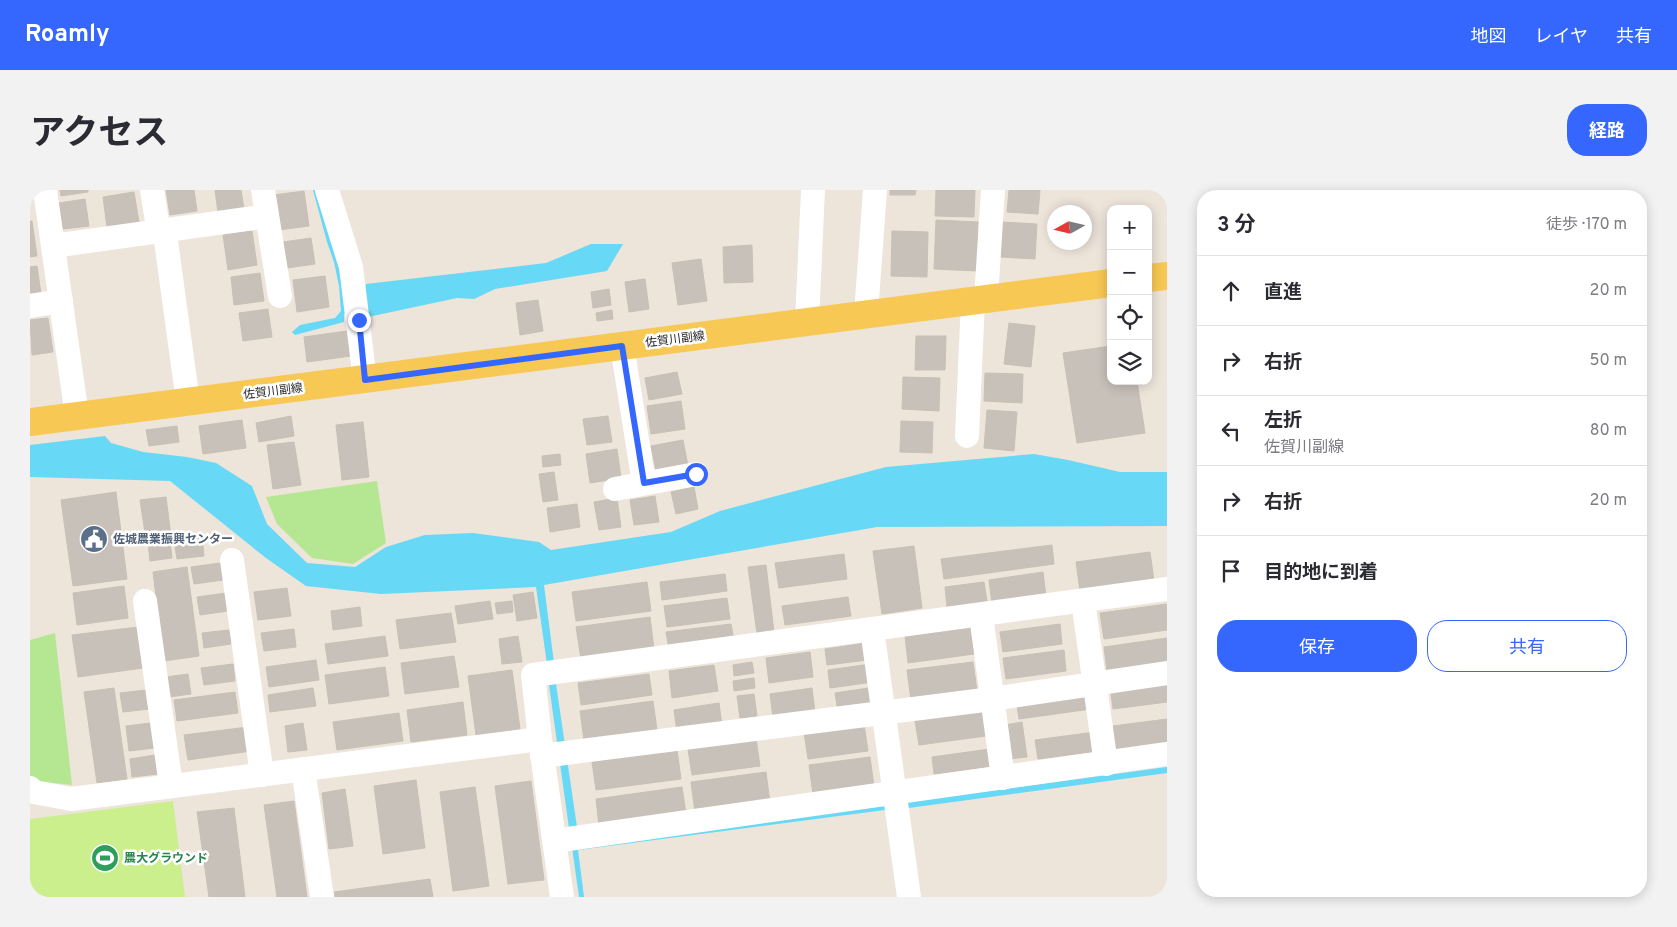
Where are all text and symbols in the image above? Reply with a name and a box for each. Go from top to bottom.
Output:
text: Roamly [25,20,110,50]
text: 地図 [1471,26,1507,49]
text: レイヤ [1535,26,1588,49]
text: 共有 [1616,26,1652,49]
button: 経路 [1567,104,1647,156]
text: アクセス [30,113,168,157]
north arrow [1047,205,1092,250]
map controls [1107,205,1152,385]
button: + [1107,205,1152,250]
text: 3 分 [1217,212,1256,239]
text: 徒歩 · 170 m [1546,215,1627,235]
button: − [1107,250,1152,295]
icon: ahead [1217,277,1245,305]
text: 直進 [1264,281,1302,305]
text: 20 m [1590,281,1627,301]
button: locate [1107,295,1152,340]
route end [348,309,371,332]
street label: 佐賀川副線 [644,328,706,352]
button: layers [1107,340,1152,385]
icon: right [1217,347,1245,375]
text: 右折 [1264,351,1302,375]
text: 50 m [1590,351,1627,371]
street label: 佐賀川副線 [242,380,304,404]
text: 左折 [1264,409,1302,433]
icon: left [1217,417,1245,445]
text: 80 m [1590,421,1627,441]
text: 佐賀川副線 [1264,438,1344,458]
route start [685,463,708,486]
icon: right [1217,487,1245,515]
text: 右折 [1264,491,1302,515]
text: 20 m [1590,491,1627,511]
public building icon: 佐城農業振興センター [79,524,109,554]
place label: 佐城農業振興センター [113,532,233,548]
icon: arrive [1217,557,1245,585]
text: 目的地に到着 [1264,561,1378,585]
button: 保存 [1217,620,1417,672]
button: 共有 [1427,620,1627,672]
sports icon: 農大グラウンド [90,843,120,873]
place label: 農大グラウンド [124,851,208,867]

